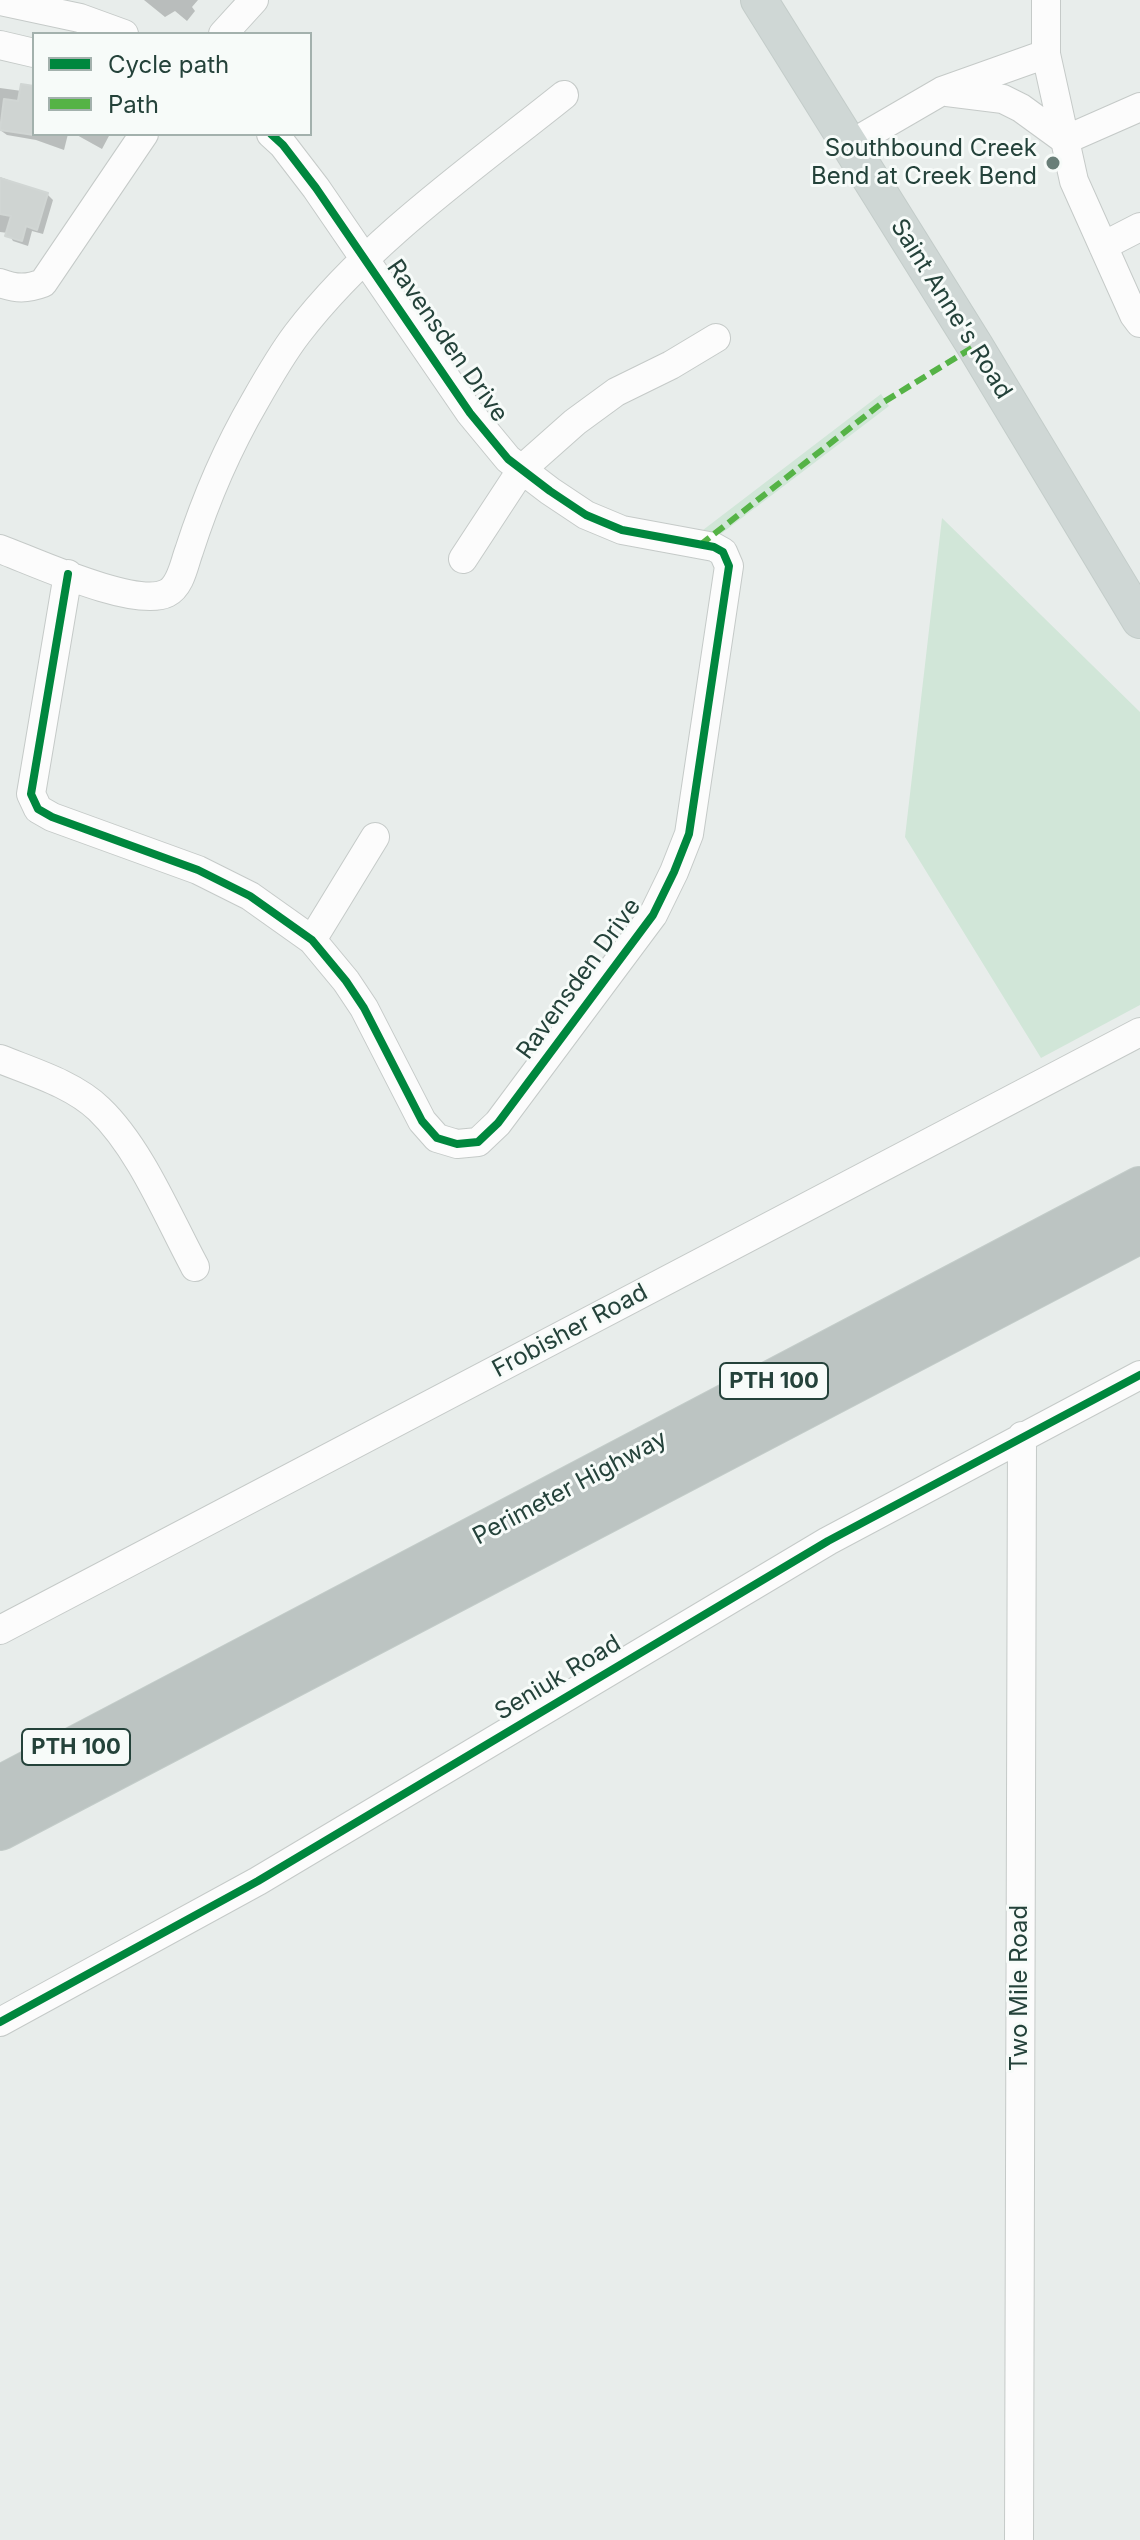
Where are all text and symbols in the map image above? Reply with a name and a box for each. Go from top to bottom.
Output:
legend [32,32,312,136]
text: Cycle path [108,50,229,79]
text: Path [108,90,159,119]
place label: Southbound Creek Bend at Creek Bend [811,135,1037,191]
marker: Southbound Creek Bend at Creek Bend [1044,154,1062,172]
street label: Saint Anne's Road [884,214,1018,404]
street label: Ravensden Drive [380,254,514,428]
street label: Ravensden Drive [511,893,647,1065]
street label: Frobisher Road [488,1278,652,1384]
road number: PTH 100 [720,1363,828,1399]
street label: Perimeter Highway [468,1425,672,1551]
street label: Seniuk Road [490,1629,626,1727]
road number: PTH 100 [22,1729,130,1765]
street label: Two Mile Road [1006,1905,1034,2071]

